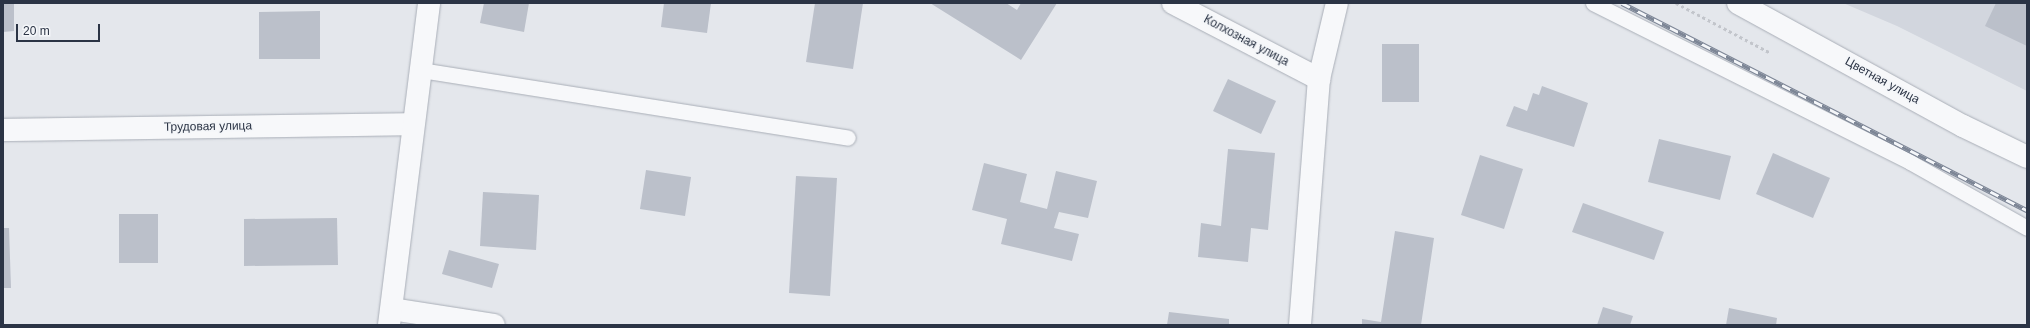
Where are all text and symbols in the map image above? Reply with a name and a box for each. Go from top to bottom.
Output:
street label: Колхозная улица [1201,12,1291,70]
scale bar [18,16,102,42]
text: 20 m [23,24,50,38]
street label: Цветная улица [1842,55,1922,107]
street label: Трудовая улица [164,119,252,135]

